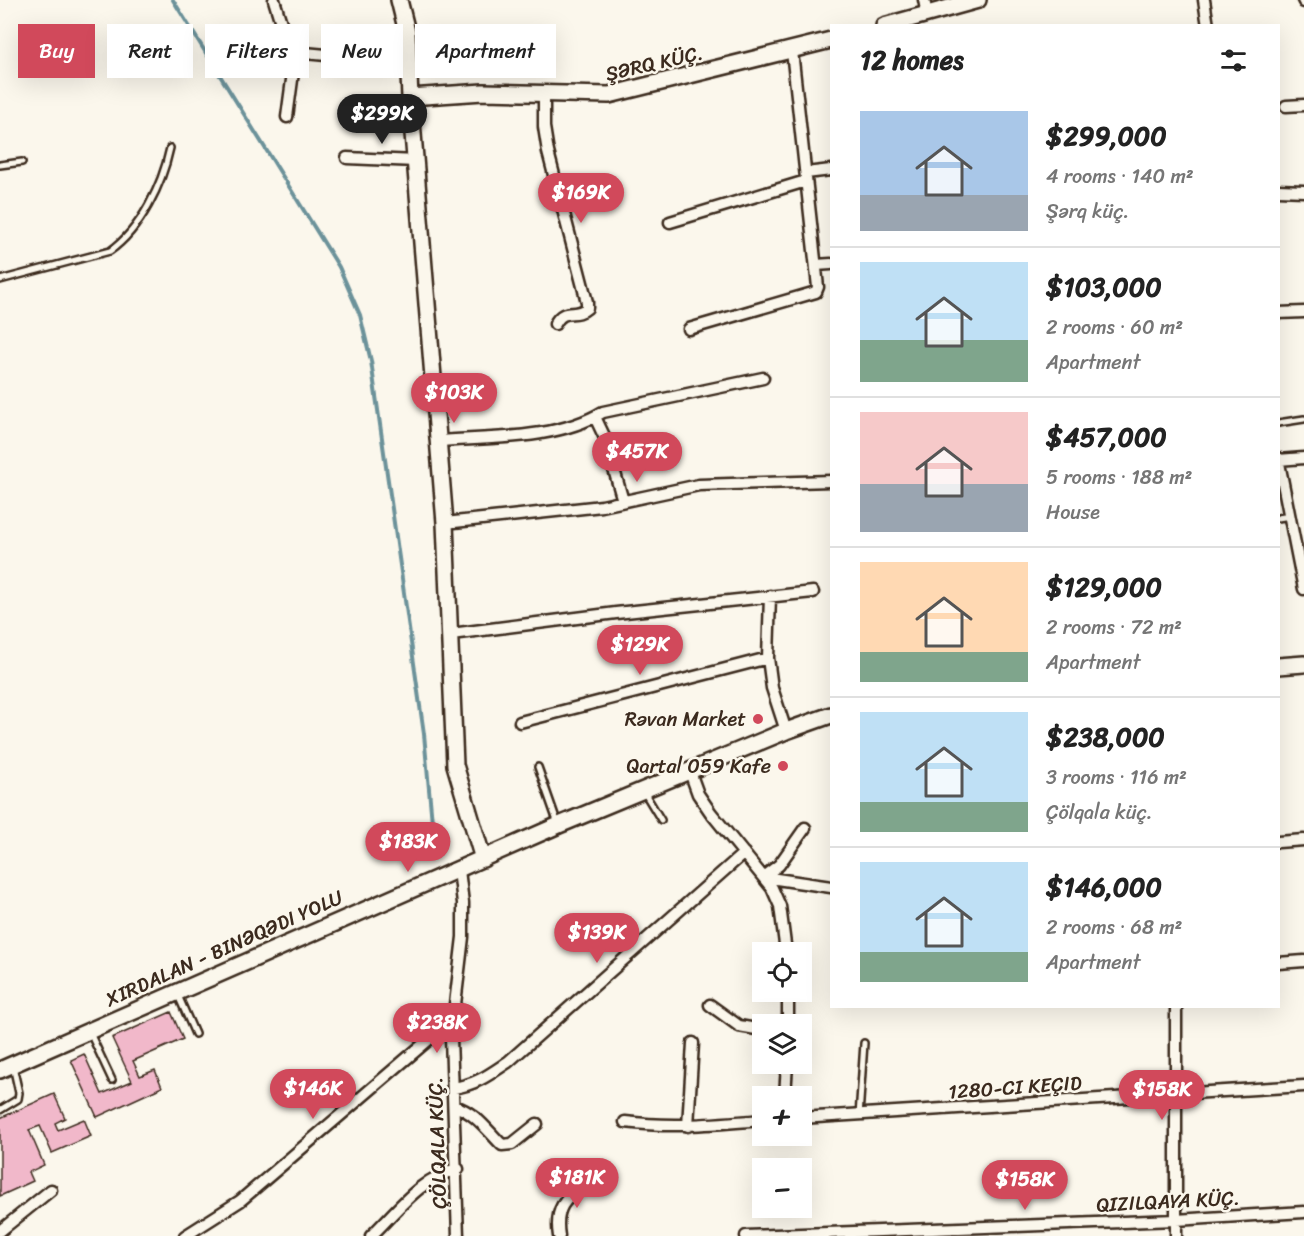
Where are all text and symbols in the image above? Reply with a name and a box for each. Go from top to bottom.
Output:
chip: Buy [18,24,95,78]
chip: Rent [107,24,193,78]
chip: Filters [205,24,309,78]
chip: New [321,24,403,78]
chip: Apartment [415,24,556,78]
street label: ŞƏRQ KÜÇ. [602,35,706,92]
text: 12 homes [860,37,964,83]
icon: filters [1217,44,1250,77]
pin: $299K [340,94,424,145]
text: $299K [351,96,413,131]
text: $299,000 [1046,113,1167,159]
icon: home [908,135,980,207]
text: 4 rooms · 140 m² [1046,159,1194,194]
pin: $169K [539,173,623,224]
text: $169K [552,175,610,210]
text: Şərq küç. [1046,194,1129,229]
text: $103,000 [1046,264,1162,310]
icon: home [908,286,980,358]
text: 2 rooms · 60 m² [1046,310,1183,345]
text: Apartment [1046,345,1140,380]
pin: $103K [412,373,496,424]
text: $103K [425,375,483,410]
text: $457,000 [1046,414,1167,460]
pin: $457K [595,432,679,483]
text: $457K [606,434,668,469]
icon: home [908,436,980,508]
text: 5 rooms · 188 m² [1046,460,1192,495]
text: House [1046,495,1100,530]
text: $129,000 [1046,564,1162,610]
icon: home [908,586,980,658]
text: 2 rooms · 72 m² [1046,610,1182,645]
pin: $129K [598,625,682,676]
text: $129K [611,627,669,662]
text: Apartment [1046,645,1140,680]
place label: Rəvan Market [625,702,746,737]
marker: Rəvan Market [751,712,765,726]
text: $238,000 [1046,714,1165,760]
icon: home [908,736,980,808]
place label: Qartal 059 Kafe [626,749,771,784]
marker: Qartal 059 Kafe [776,759,790,773]
text: 3 rooms · 116 m² [1046,760,1187,795]
text: Çölqala küç. [1046,795,1152,830]
pin: $183K [366,822,450,873]
text: $183K [379,824,437,859]
text: $146,000 [1046,864,1162,910]
street label: XIRDALAN - BINƏQƏDI YOLU [99,880,349,1017]
icon: home [908,886,980,958]
text: 2 rooms · 68 m² [1046,910,1182,945]
pin: $139K [555,913,639,964]
text: $139K [568,915,626,950]
map controls [752,942,812,1218]
button: locate [752,942,812,1002]
text: Apartment [1046,945,1140,980]
pin: $238K [395,1003,479,1054]
text: $238K [407,1005,467,1040]
button: layers [752,1014,812,1074]
street label: 1280-CI KEÇID [947,1065,1083,1110]
pin: $146K [271,1069,355,1120]
pin: $158K [1120,1070,1204,1121]
text: $146K [284,1071,342,1106]
text: $158K [1133,1072,1191,1107]
street label: ÇÖLQALA KÜÇ. [418,1076,457,1210]
button: + [752,1086,812,1146]
pin: $181K [535,1158,619,1209]
button: − [752,1158,812,1218]
text: $181K [550,1160,604,1195]
pin: $158K [983,1160,1067,1211]
text: $158K [996,1162,1054,1197]
street label: QIZILQAYA KÜÇ. [1095,1180,1241,1223]

